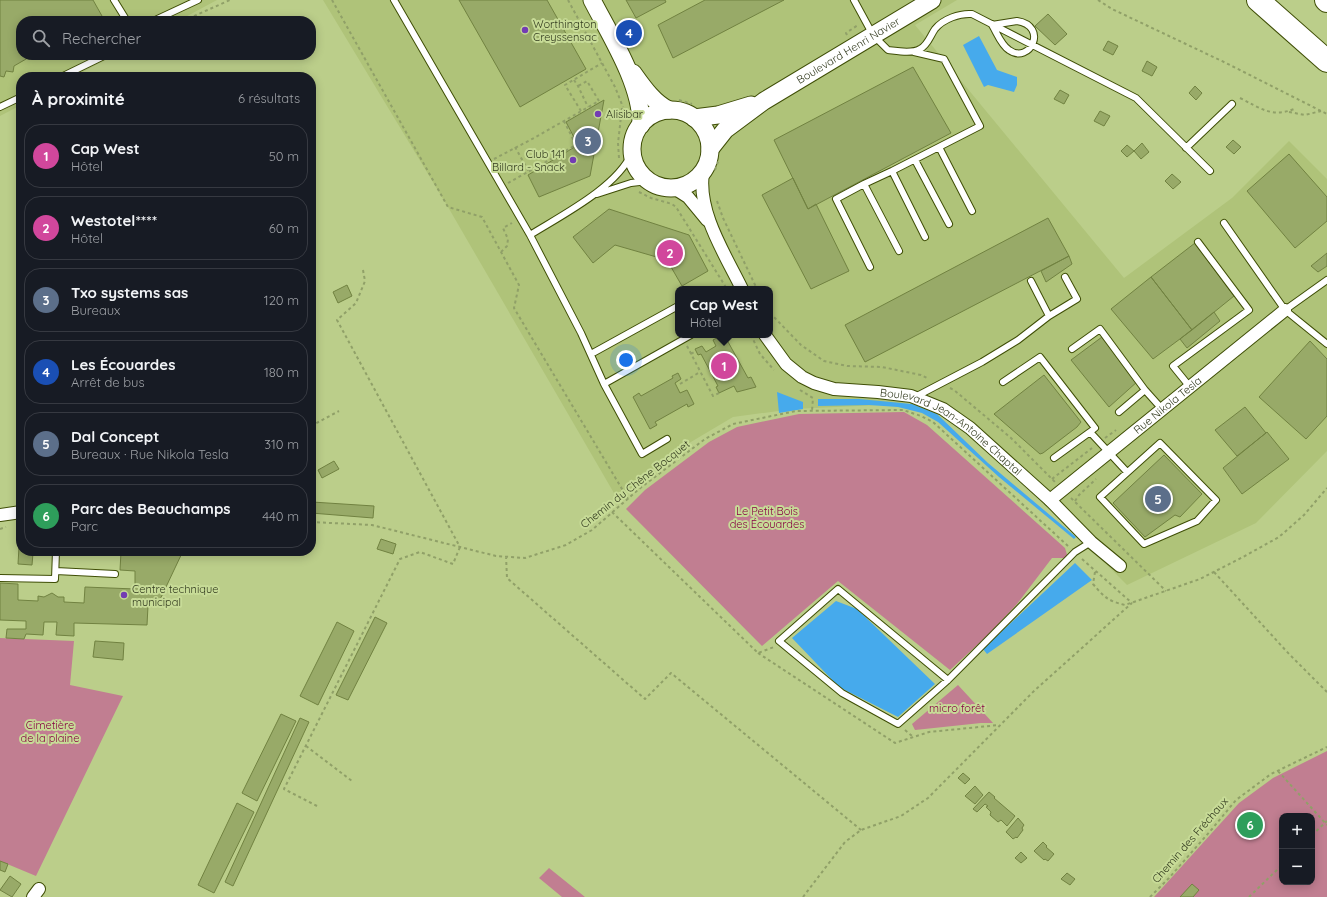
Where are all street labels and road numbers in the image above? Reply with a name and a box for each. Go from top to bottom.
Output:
street label: Boulevard Henri Navier [794,14,903,87]
street label: Rue Nikola Tesla [1131,373,1204,437]
street label: Boulevard Jean-Antoine Chaptal [879,385,1025,478]
street label: Chemin du Chêne Bocquet [577,437,693,531]
street label: Chemin des Fréchaux [1149,794,1231,886]

